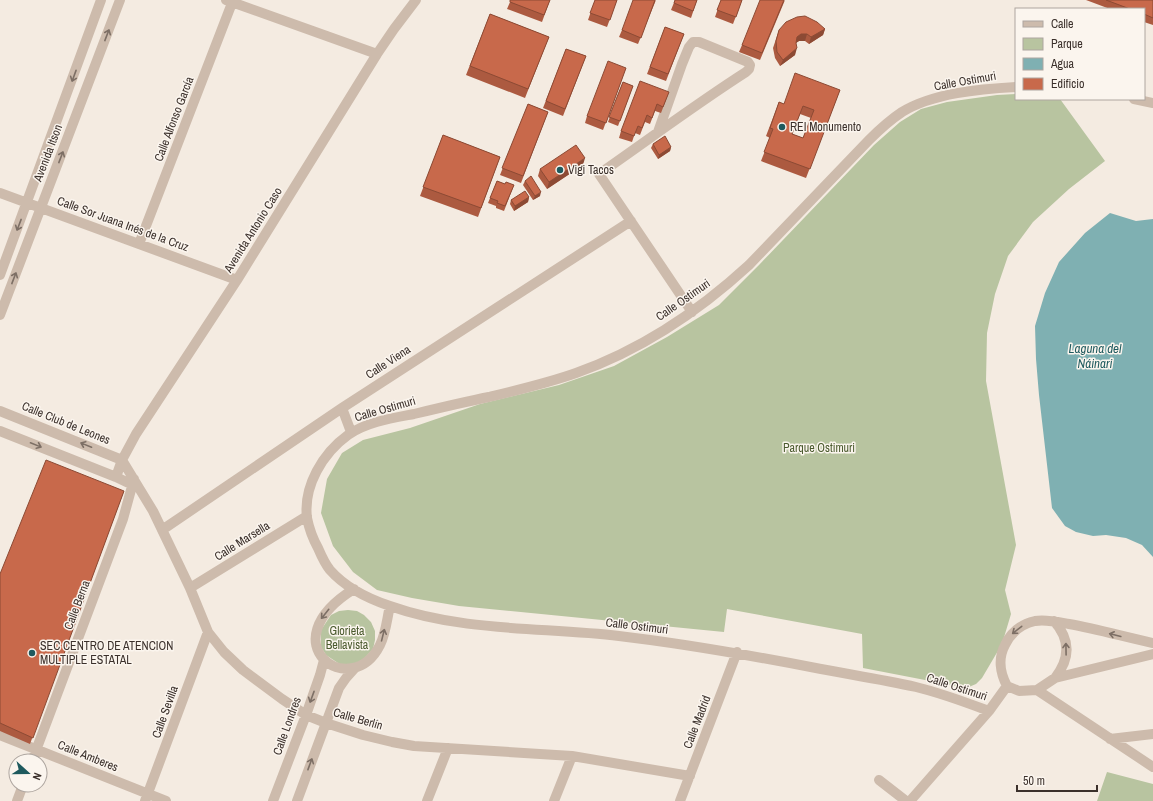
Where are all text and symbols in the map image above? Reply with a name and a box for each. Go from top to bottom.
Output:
legend [1015,8,1145,100]
text: Calle [1051,16,1073,32]
one-way arrow [104,30,112,42]
text: Parque [1051,36,1083,52]
text: Agua [1050,56,1075,72]
street label: Calle Ostimuri [933,68,997,94]
one-way arrow [69,70,77,82]
street label: Calle Alfonso García [150,74,198,164]
text: Edificio [1051,76,1084,92]
place label: REI Monumento [790,119,861,135]
street label: Avenida Itson [29,122,66,185]
marker: REI Monumento [777,122,787,132]
one-way arrow [57,151,65,163]
place label: Vigi Tacos [568,162,614,178]
marker: Vigi Tacos [555,165,565,175]
street label: Avenida Antonio Caso [220,184,286,277]
street label: Calle Sor Juana Inés de la Cruz [55,193,191,255]
one-way arrow [15,218,23,230]
one-way arrow [10,273,18,285]
street label: Calle Ostimuri [653,275,713,325]
water label: Laguna del Náinari [1069,340,1122,372]
street label: Calle Viena [362,341,414,383]
street label: Calle Ostimuri [353,393,417,425]
street label: Calle Club de Leones [19,398,113,448]
park label: Parque Ostimuri [783,440,855,456]
one-way arrow [30,441,42,449]
one-way arrow [80,441,92,449]
street label: Calle Marsella [211,517,273,564]
street label: Calle Berna [60,578,94,632]
one-way arrow [320,609,329,620]
street label: Calle Ostimuri [605,614,669,638]
park label: Glorieta Bellavista [326,623,369,653]
one-way arrow [1012,626,1023,634]
one-way arrow [380,628,388,641]
one-way arrow [1109,630,1122,638]
place label: SEC CENTRO DE ATENCION MULTIPLE ESTATAL [40,638,173,668]
one-way arrow [1062,643,1070,656]
marker: SEC CENTRO DE ATENCION MULTIPLE ESTATAL [27,648,37,658]
street label: Calle Ostimuri [925,670,989,704]
street label: Calle Sevilla [148,683,182,740]
one-way arrow [307,691,315,703]
street label: Calle Madrid [680,693,714,751]
street label: Calle Londres [269,695,305,757]
street label: Calle Berlín [331,704,385,734]
street label: Calle Amberes [55,737,121,775]
north arrow [8,753,48,793]
one-way arrow [307,759,315,771]
scale bar [1017,767,1097,793]
text: N [30,771,45,782]
text: 50 m [1023,773,1045,789]

